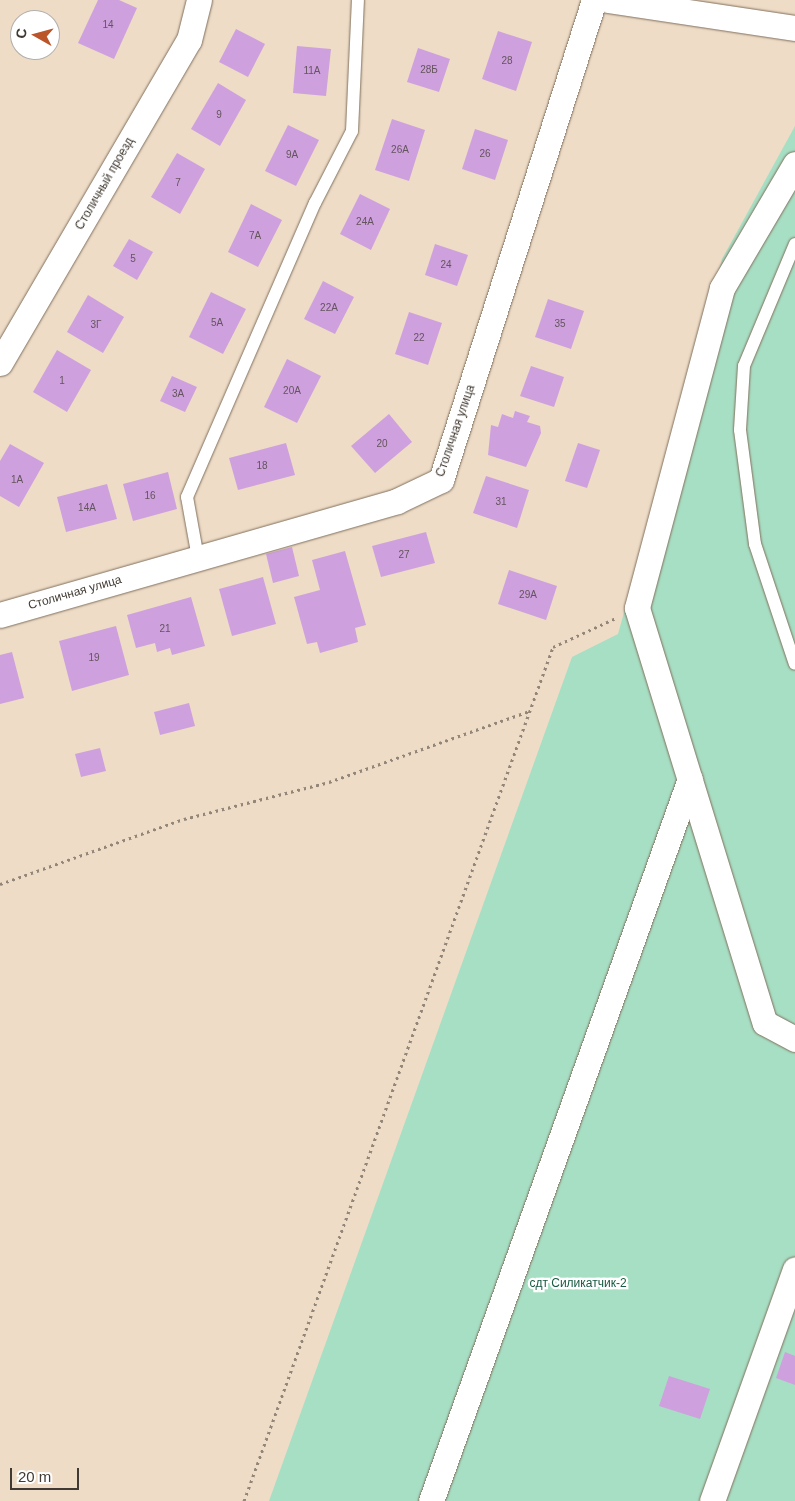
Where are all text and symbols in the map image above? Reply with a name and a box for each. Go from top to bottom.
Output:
north arrow [10,10,60,60]
house number: 14 [102,19,114,31]
text: С [13,27,30,39]
house number: 28 [501,55,513,67]
house number: 28Б [420,64,438,76]
house number: 11А [303,65,321,77]
house number: 9 [216,109,222,121]
street label: Столичный проезд [73,135,137,233]
house number: 26А [391,144,409,156]
house number: 26 [479,148,491,160]
house number: 9А [286,149,298,161]
house number: 7 [175,177,181,189]
house number: 24А [356,216,374,228]
house number: 7А [249,230,261,242]
house number: 5 [130,253,136,265]
house number: 24 [440,259,452,271]
house number: 22А [320,302,338,314]
house number: 5А [211,317,223,329]
house number: 35 [554,318,566,330]
house number: 3Г [91,319,101,331]
house number: 22 [413,332,425,344]
house number: 1 [59,375,65,387]
street label: Столичная улица [433,383,479,479]
house number: 20А [283,385,301,397]
house number: 3А [172,388,184,400]
house number: 20 [376,438,388,450]
house number: 18 [256,460,268,472]
house number: 1А [11,474,23,486]
house number: 16 [144,490,156,502]
house number: 31 [495,496,507,508]
house number: 14А [78,502,96,514]
house number: 27 [398,549,410,561]
street label: Столичная улица [27,573,123,613]
house number: 29А [519,589,537,601]
house number: 21 [159,623,171,635]
house number: 19 [88,652,100,664]
park label: сдт Силикатчик-2 [529,1277,627,1291]
scale bar [12,1458,81,1490]
text: 20 m [18,1468,51,1485]

